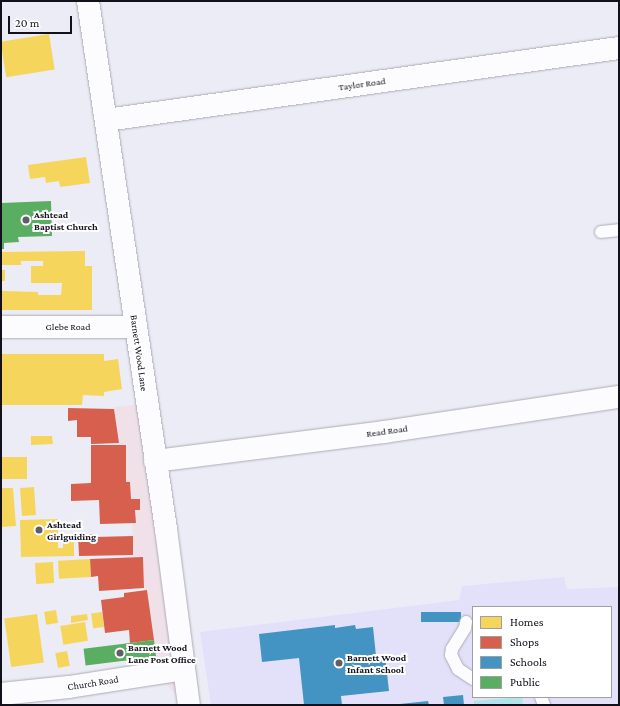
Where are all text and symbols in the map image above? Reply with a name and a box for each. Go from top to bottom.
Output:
scale bar [10,8,74,34]
text: 20 m [15,16,39,30]
street label: Taylor Road [338,75,386,93]
place label: Ashtead Baptist Church [34,208,98,232]
marker: Ashtead Baptist Church [21,215,31,225]
street label: Barnett Wood Lane [128,314,150,392]
street label: Glebe Road [46,321,90,333]
street label: Read Road [365,422,409,440]
place label: Ashtead Girlguiding [47,518,96,542]
marker: Ashtead Girlguiding [34,525,44,535]
legend [472,606,612,698]
text: Homes [510,615,543,629]
text: Shops [510,635,539,649]
place label: Barnett Wood Lane Post Office [128,641,196,664]
marker: Barnett Wood Lane Post Office [115,648,125,658]
place label: Barnett Wood Infant School [347,651,406,674]
text: Schools [510,655,547,669]
marker: Barnett Wood Infant School [334,658,344,668]
street label: Church Road [67,673,119,693]
text: Public [510,675,540,689]

